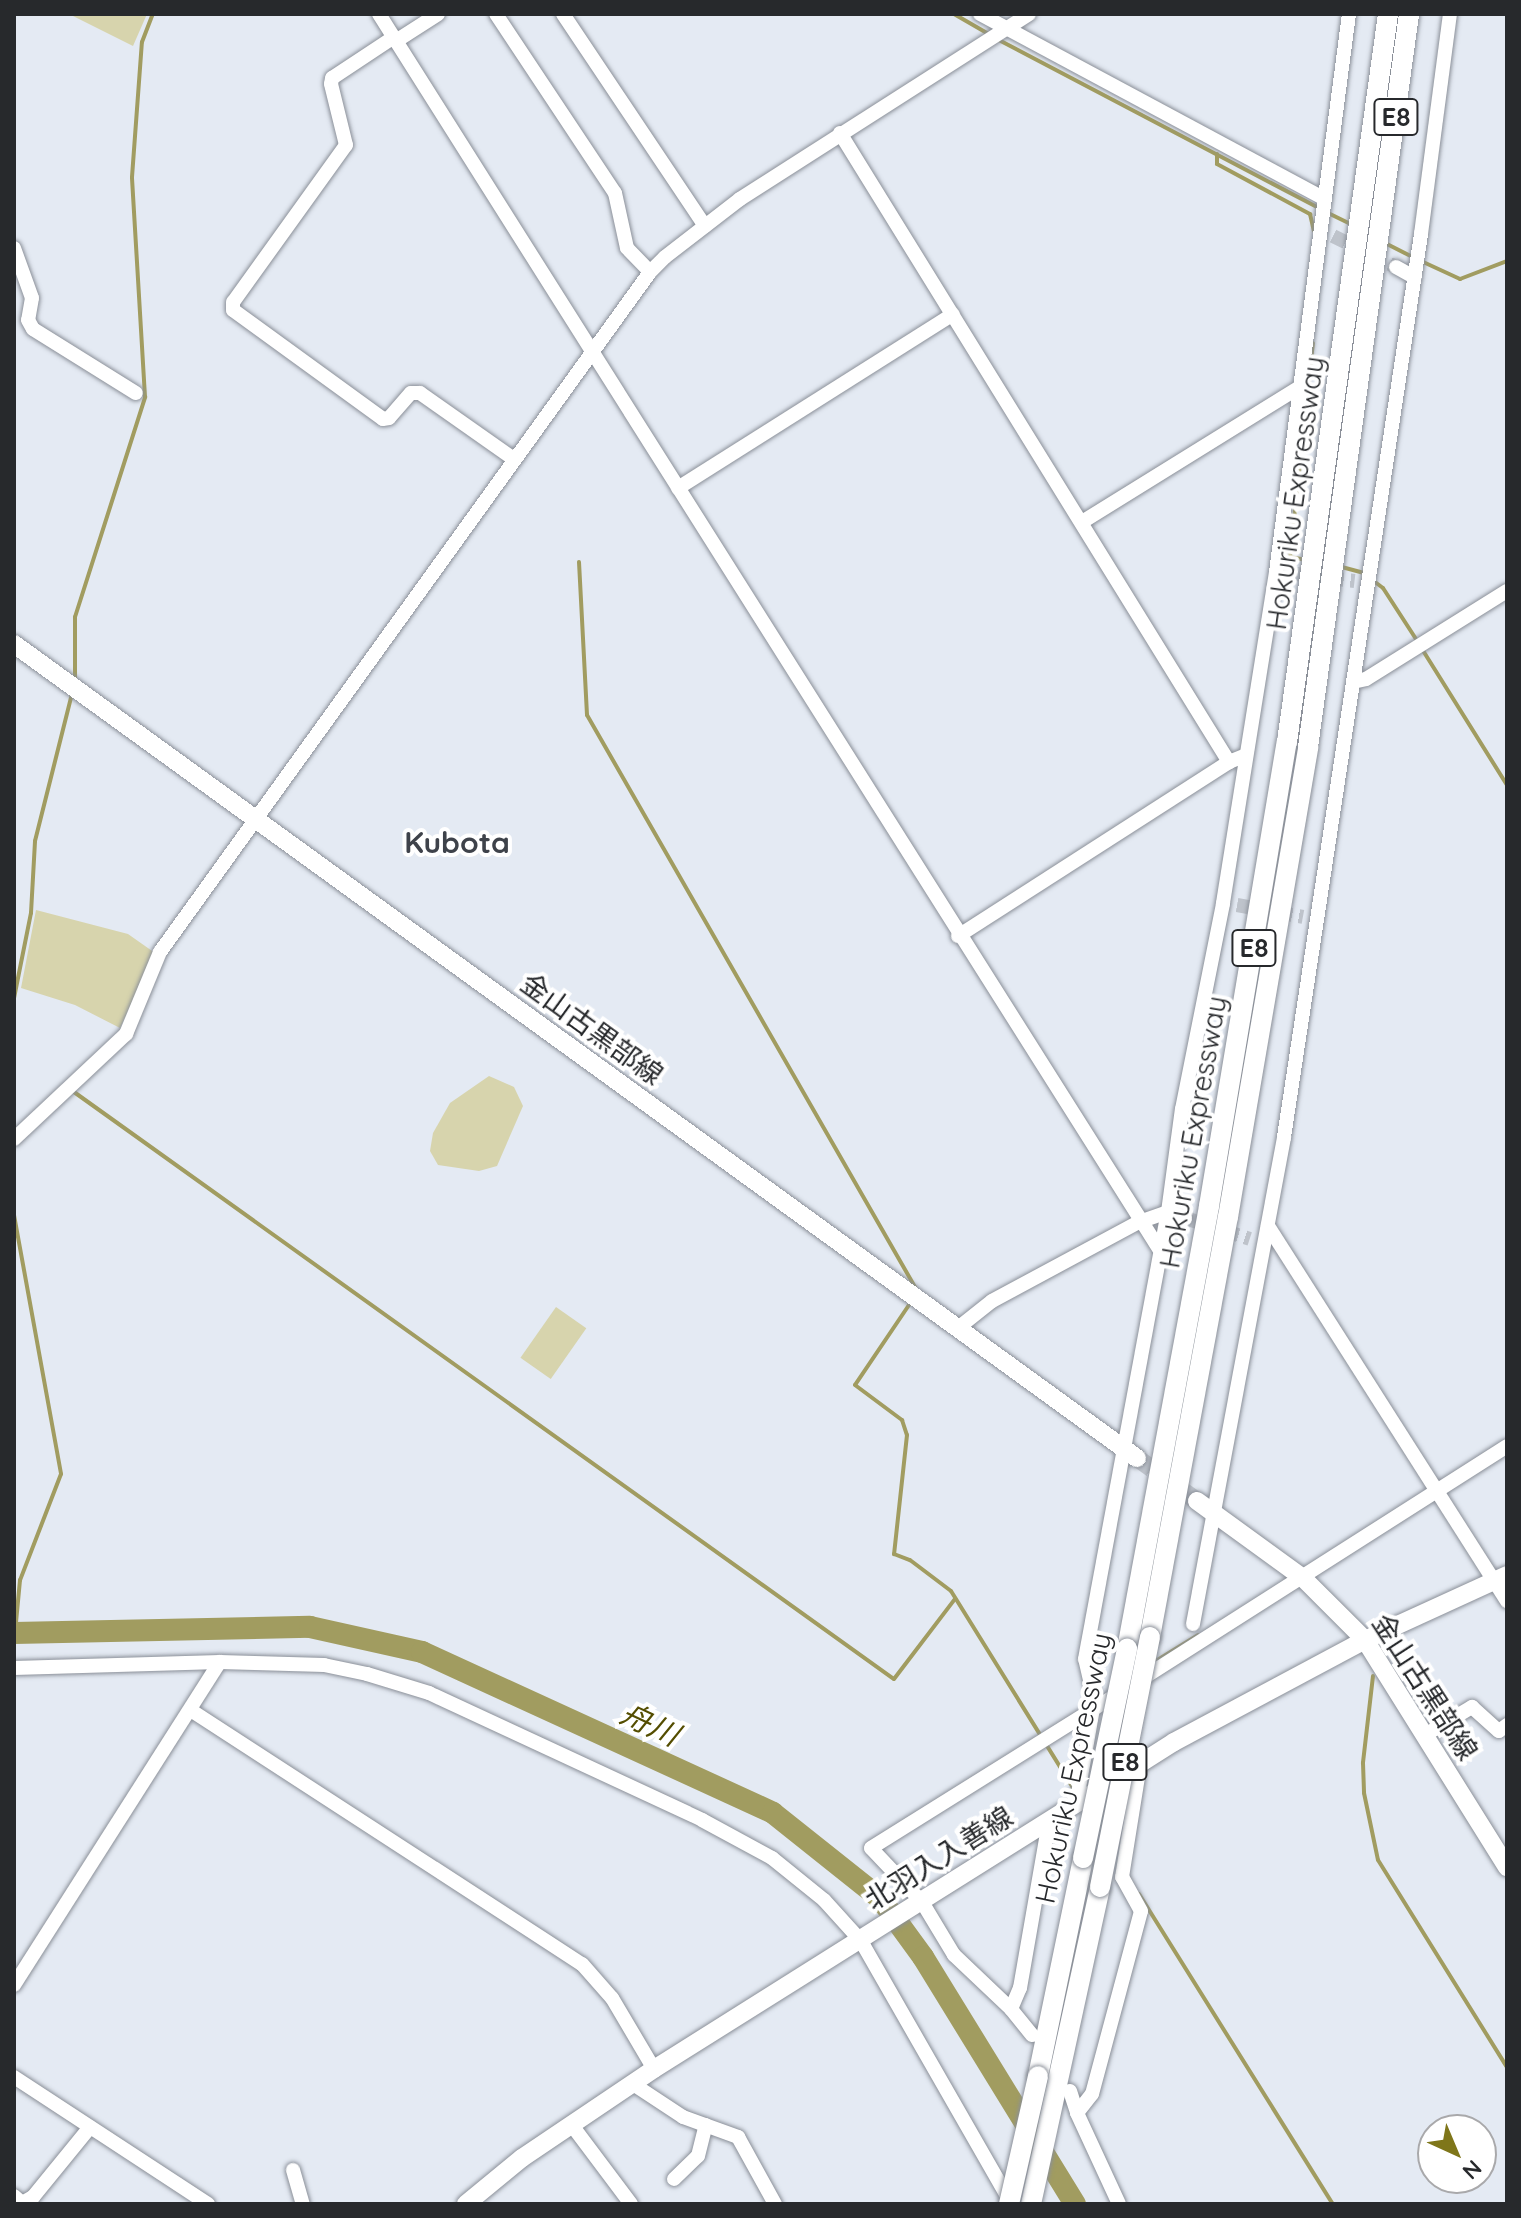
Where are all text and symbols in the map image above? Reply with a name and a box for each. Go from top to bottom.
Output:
road number: E8 [1372,95,1420,139]
street label: Hokuriku Expressway [1259,354,1331,632]
district label: Kubota [404,824,510,860]
road number: E8 [1230,926,1278,970]
street label: 金山古黒部線 [514,966,670,1092]
street label: Hokuriku Expressway [1153,993,1233,1271]
street label: 金山古黒部線 [1365,1607,1485,1767]
street label: Hokuriku Expressway [1028,1630,1118,1906]
water label: 舟川 [615,1695,685,1753]
road number: E8 [1101,1740,1149,1784]
street label: 北羽入入善線 [859,1799,1019,1917]
north arrow [1417,2114,1497,2194]
text: N [1457,2154,1488,2186]

